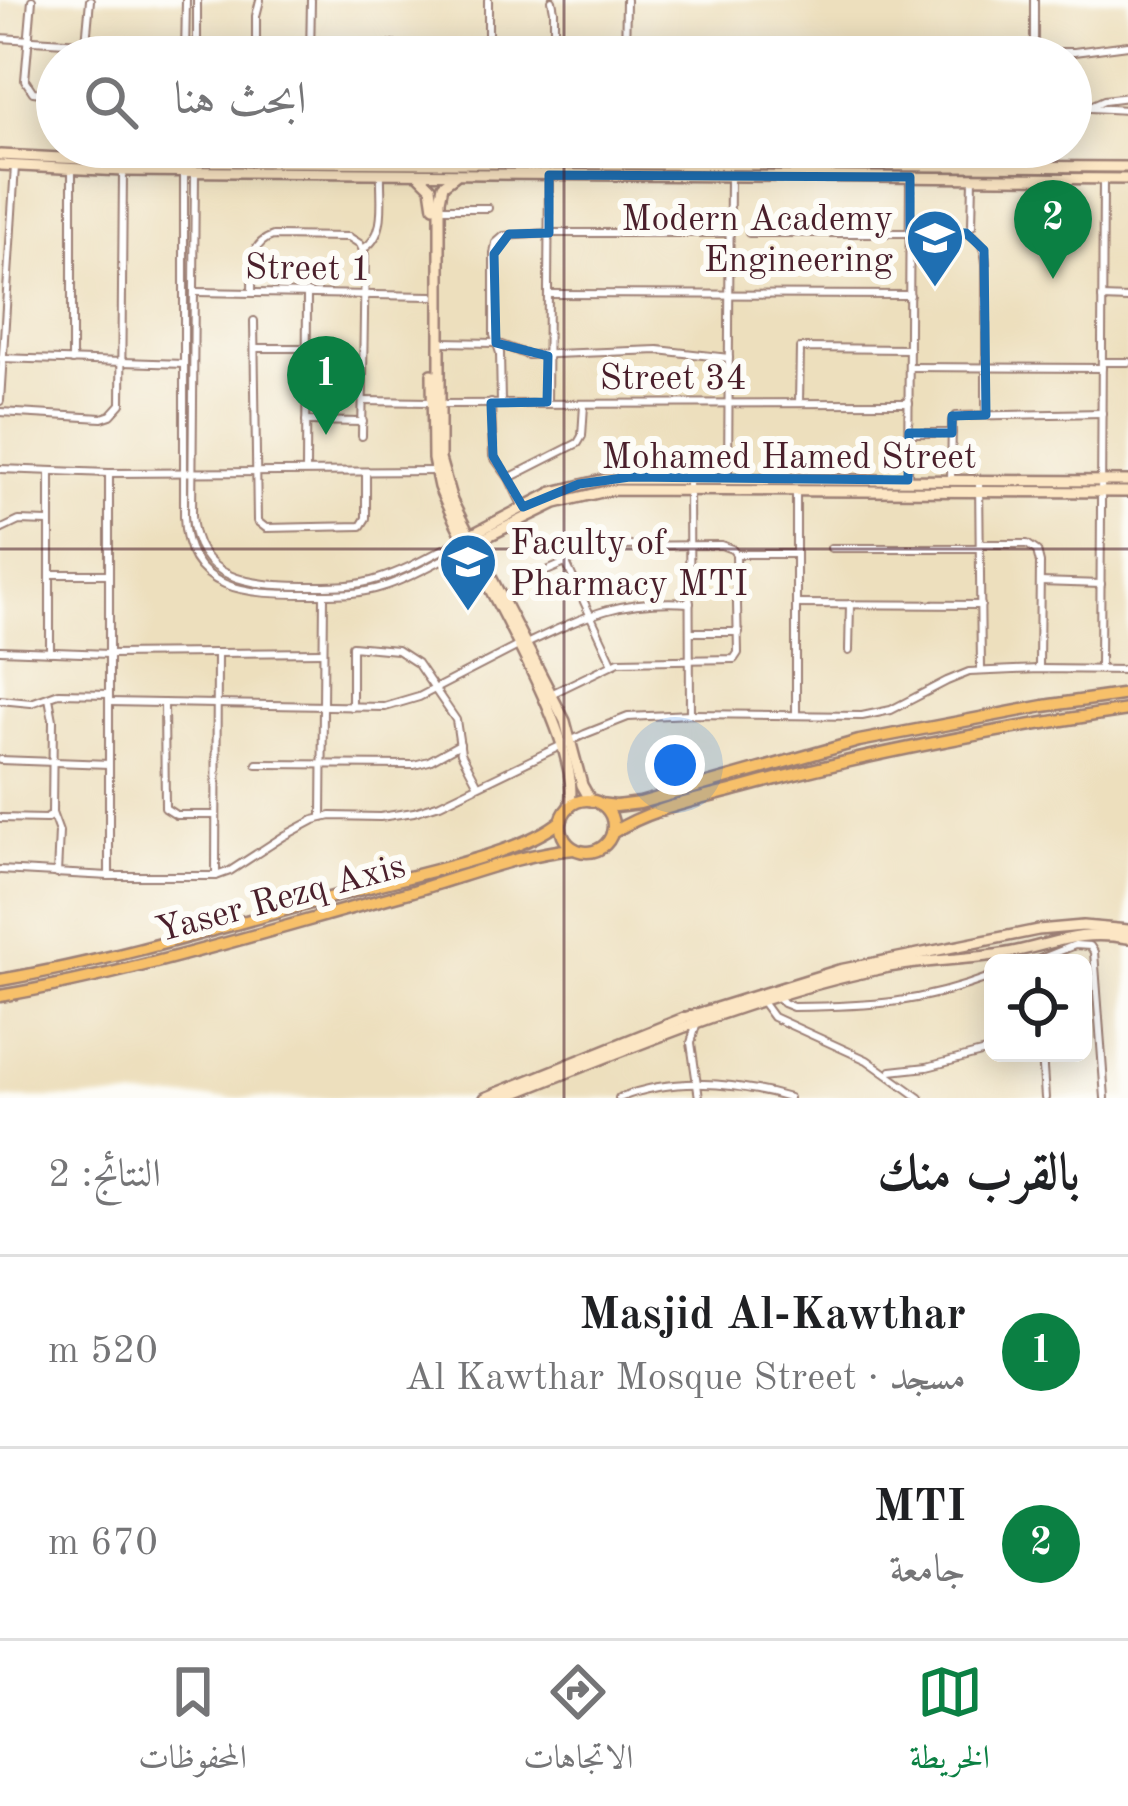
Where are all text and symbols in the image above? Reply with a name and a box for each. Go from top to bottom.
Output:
search box [36,36,1092,168]
icon: search [78,69,144,135]
text: ابحث هنا [174,79,307,124]
pin: 2 [1014,180,1092,279]
place label: Modern Academy Engineering [621,203,894,280]
school or university icon: Modern Academy Engineering [904,207,966,289]
street label: Street 1 [244,251,371,289]
pin: 1 [287,336,365,435]
street label: Street 34 [599,362,747,398]
street label: Mohamed Hamed Street [602,441,976,477]
place label: Faculty of Pharmacy MTI [510,527,748,604]
school or university icon: Faculty of Pharmacy MTI [437,531,499,613]
your location [645,735,705,795]
street label: Yaser Rezq Axis [152,849,410,950]
map controls [984,954,1092,1062]
button: locate [984,954,1092,1062]
text: بالقرب منك [877,1150,1080,1201]
text: النتائج: 2 [48,1156,161,1195]
text: Masjid Al-Kawthar [579,1294,966,1339]
text: 520 m [48,1332,158,1371]
text: 1 [1030,1332,1052,1371]
text: مسجد · Al Kawthar Mosque Street [405,1359,966,1398]
text: MTI [874,1486,966,1531]
text: 670 m [48,1524,158,1563]
text: 2 [1030,1524,1052,1563]
text: جامعة [889,1551,966,1590]
tab: المحفوظات [138,1659,247,1789]
tab: الاتجاهات [523,1659,633,1789]
tab: الخريطة [910,1659,990,1789]

